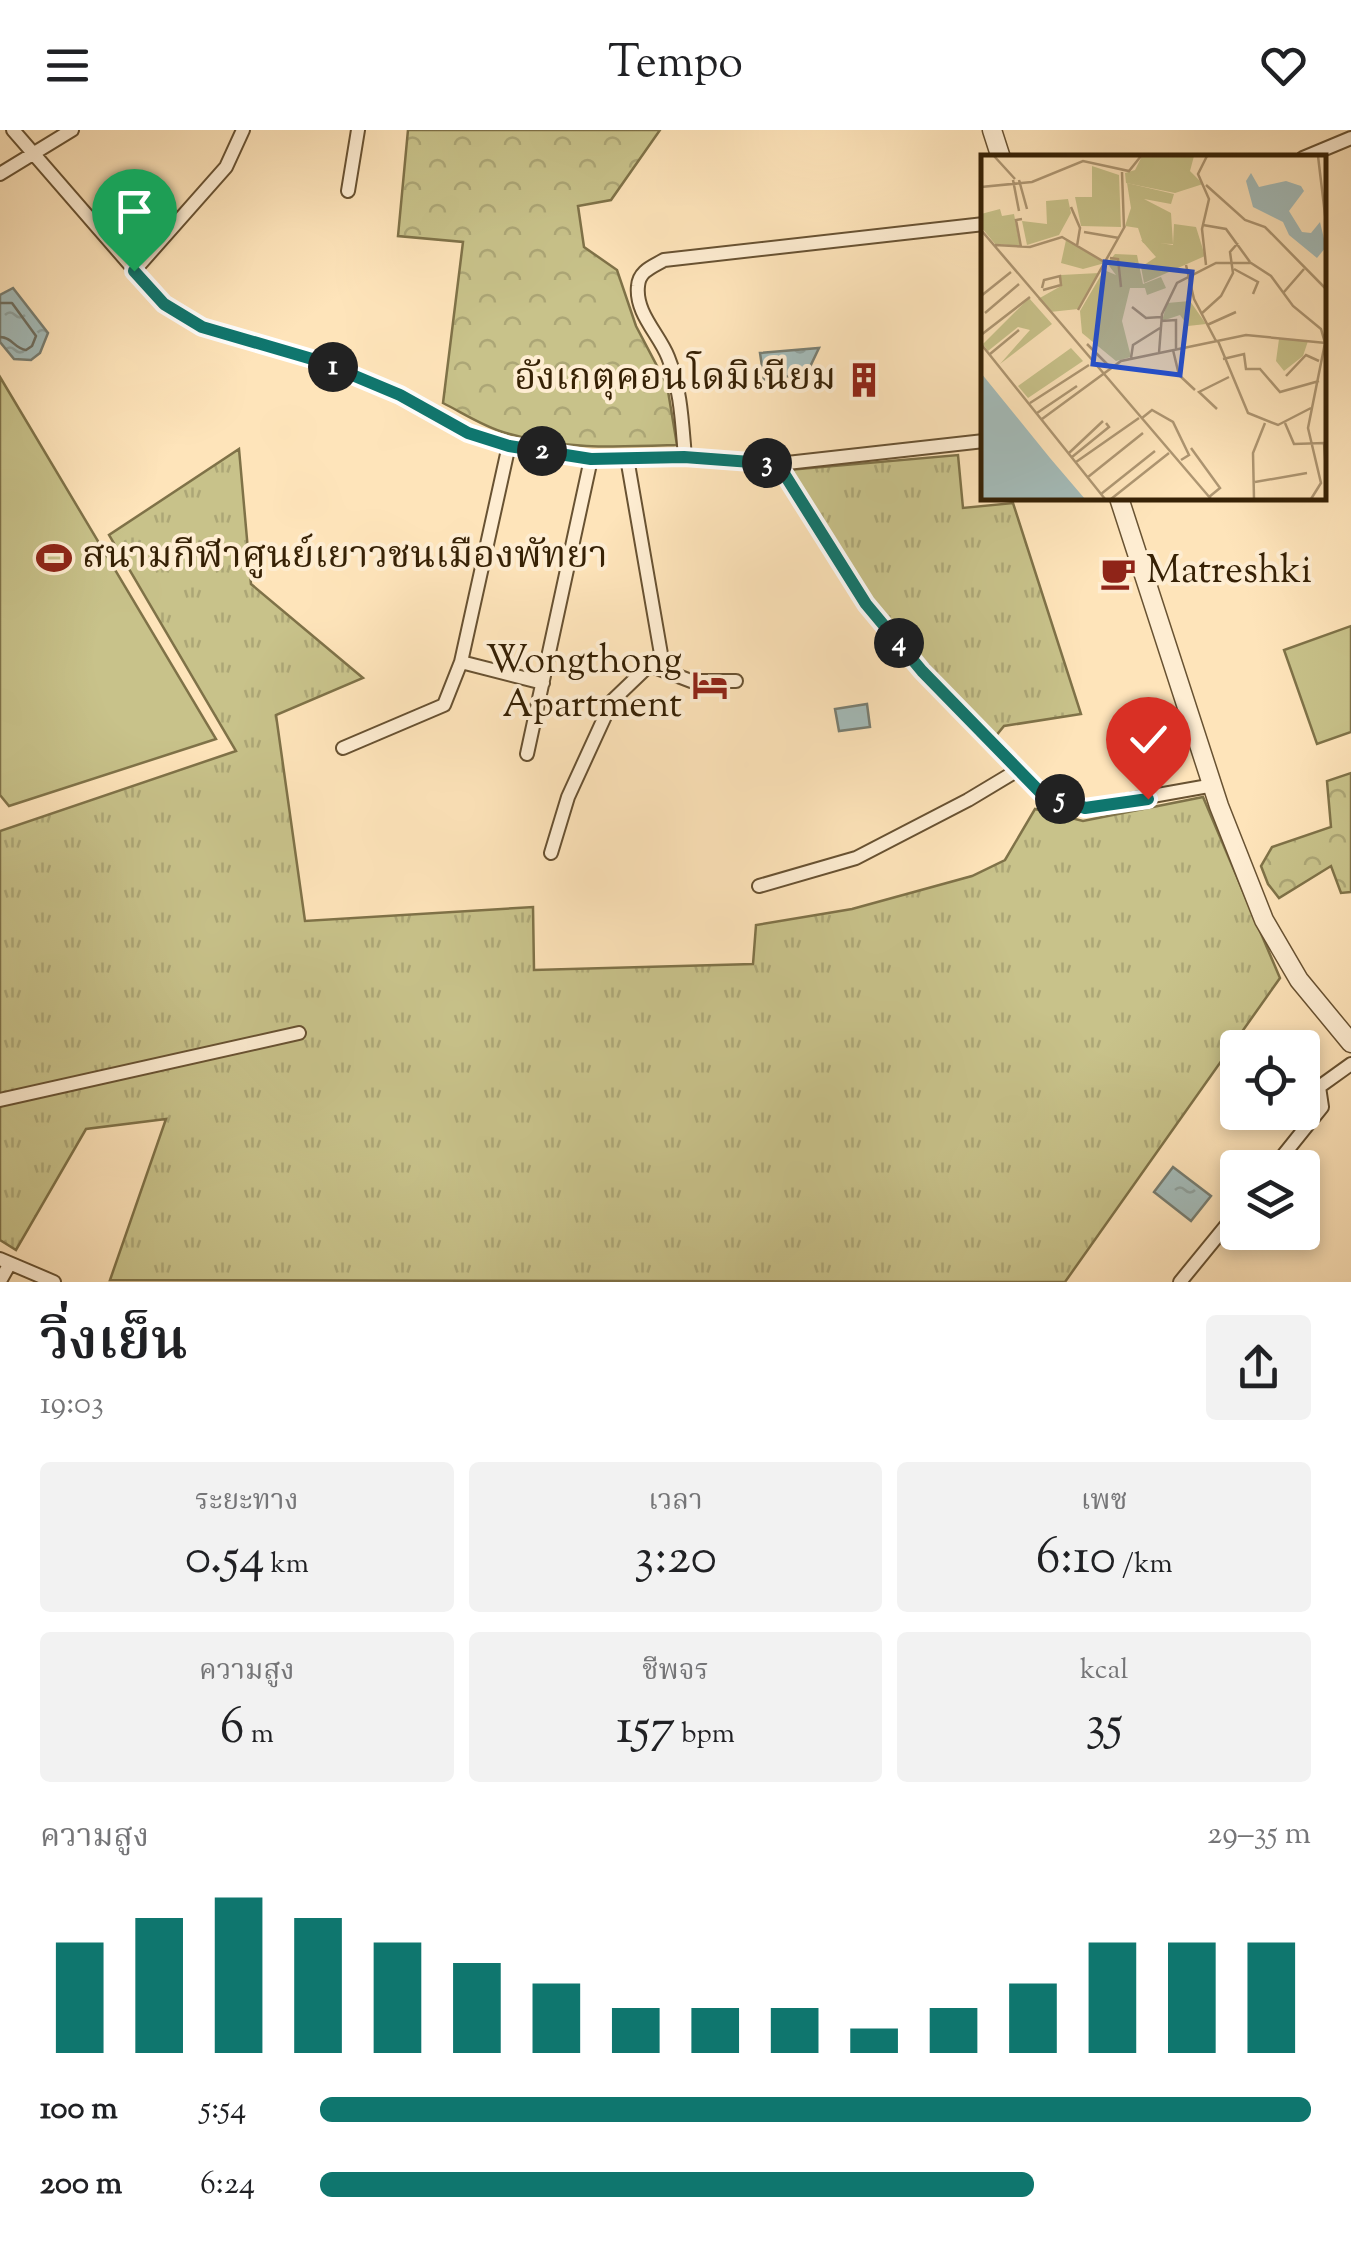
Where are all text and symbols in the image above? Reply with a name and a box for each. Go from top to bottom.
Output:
text: Tempo [608,33,743,98]
icon: menu [40,38,95,93]
icon: heart [1256,38,1311,93]
inset map [981,155,1326,500]
pin [92,169,177,272]
icon: arrive [107,184,162,239]
pin: 1 [308,342,358,392]
text: 1 [328,347,338,387]
place label: อังเกตุคอนโดมิเนียม [514,351,836,407]
building icon: อังเกตุคอนโดมิเนียม [845,361,883,399]
pin: 2 [517,426,567,476]
text: 2 [535,431,549,471]
pin: 3 [742,438,792,488]
text: 3 [761,443,773,483]
place label: สนามกีฬาศูนย์เยาวชนเมืองพัทยา [82,531,608,585]
sports icon: สนามกีฬาศูนย์เยาวชนเมืองพัทยา [35,539,73,577]
place label: Matreshki [1146,546,1312,600]
cafe icon: Matreshki [1099,554,1137,592]
pin: 4 [874,618,924,668]
text: 4 [892,623,906,663]
place label: Wongthong Apartment [486,636,682,734]
hotel icon: Wongthong Apartment [691,666,729,704]
pin [1106,697,1191,800]
icon: check [1121,712,1176,767]
pin: 5 [1035,774,1085,824]
text: 5 [1055,779,1065,819]
map controls [1220,1030,1320,1250]
button: locate [1220,1030,1320,1130]
button: layers [1220,1150,1320,1250]
text: วิ่งเย็น [40,1305,188,1384]
button: share [1206,1315,1311,1420]
text: 19:03 [40,1382,104,1428]
text: ระยะทาง [195,1482,299,1522]
text: เวลา [648,1482,703,1522]
text: เพซ [1081,1482,1128,1522]
text: 0.54 [185,1524,265,1596]
text: 3:20 [634,1524,717,1596]
text: 6:10 [1036,1524,1116,1596]
text: km [265,1545,309,1585]
text: /km [1116,1545,1173,1585]
text: kcal [1080,1651,1128,1691]
text: ความสูง [199,1652,295,1692]
text: ชีพจร [642,1652,709,1692]
text: 35 [1086,1691,1123,1763]
text: 6 [220,1694,245,1766]
text: 157 [616,1694,675,1766]
text: m [245,1715,274,1755]
text: bpm [675,1715,735,1755]
text: 29–35 m [1207,1812,1311,1858]
text: ความสูง [40,1815,149,1861]
text: 100 m [40,2087,118,2133]
text: 5:54 [200,2087,246,2133]
text: 200 m [40,2162,122,2208]
text: 6:24 [200,2162,255,2208]

